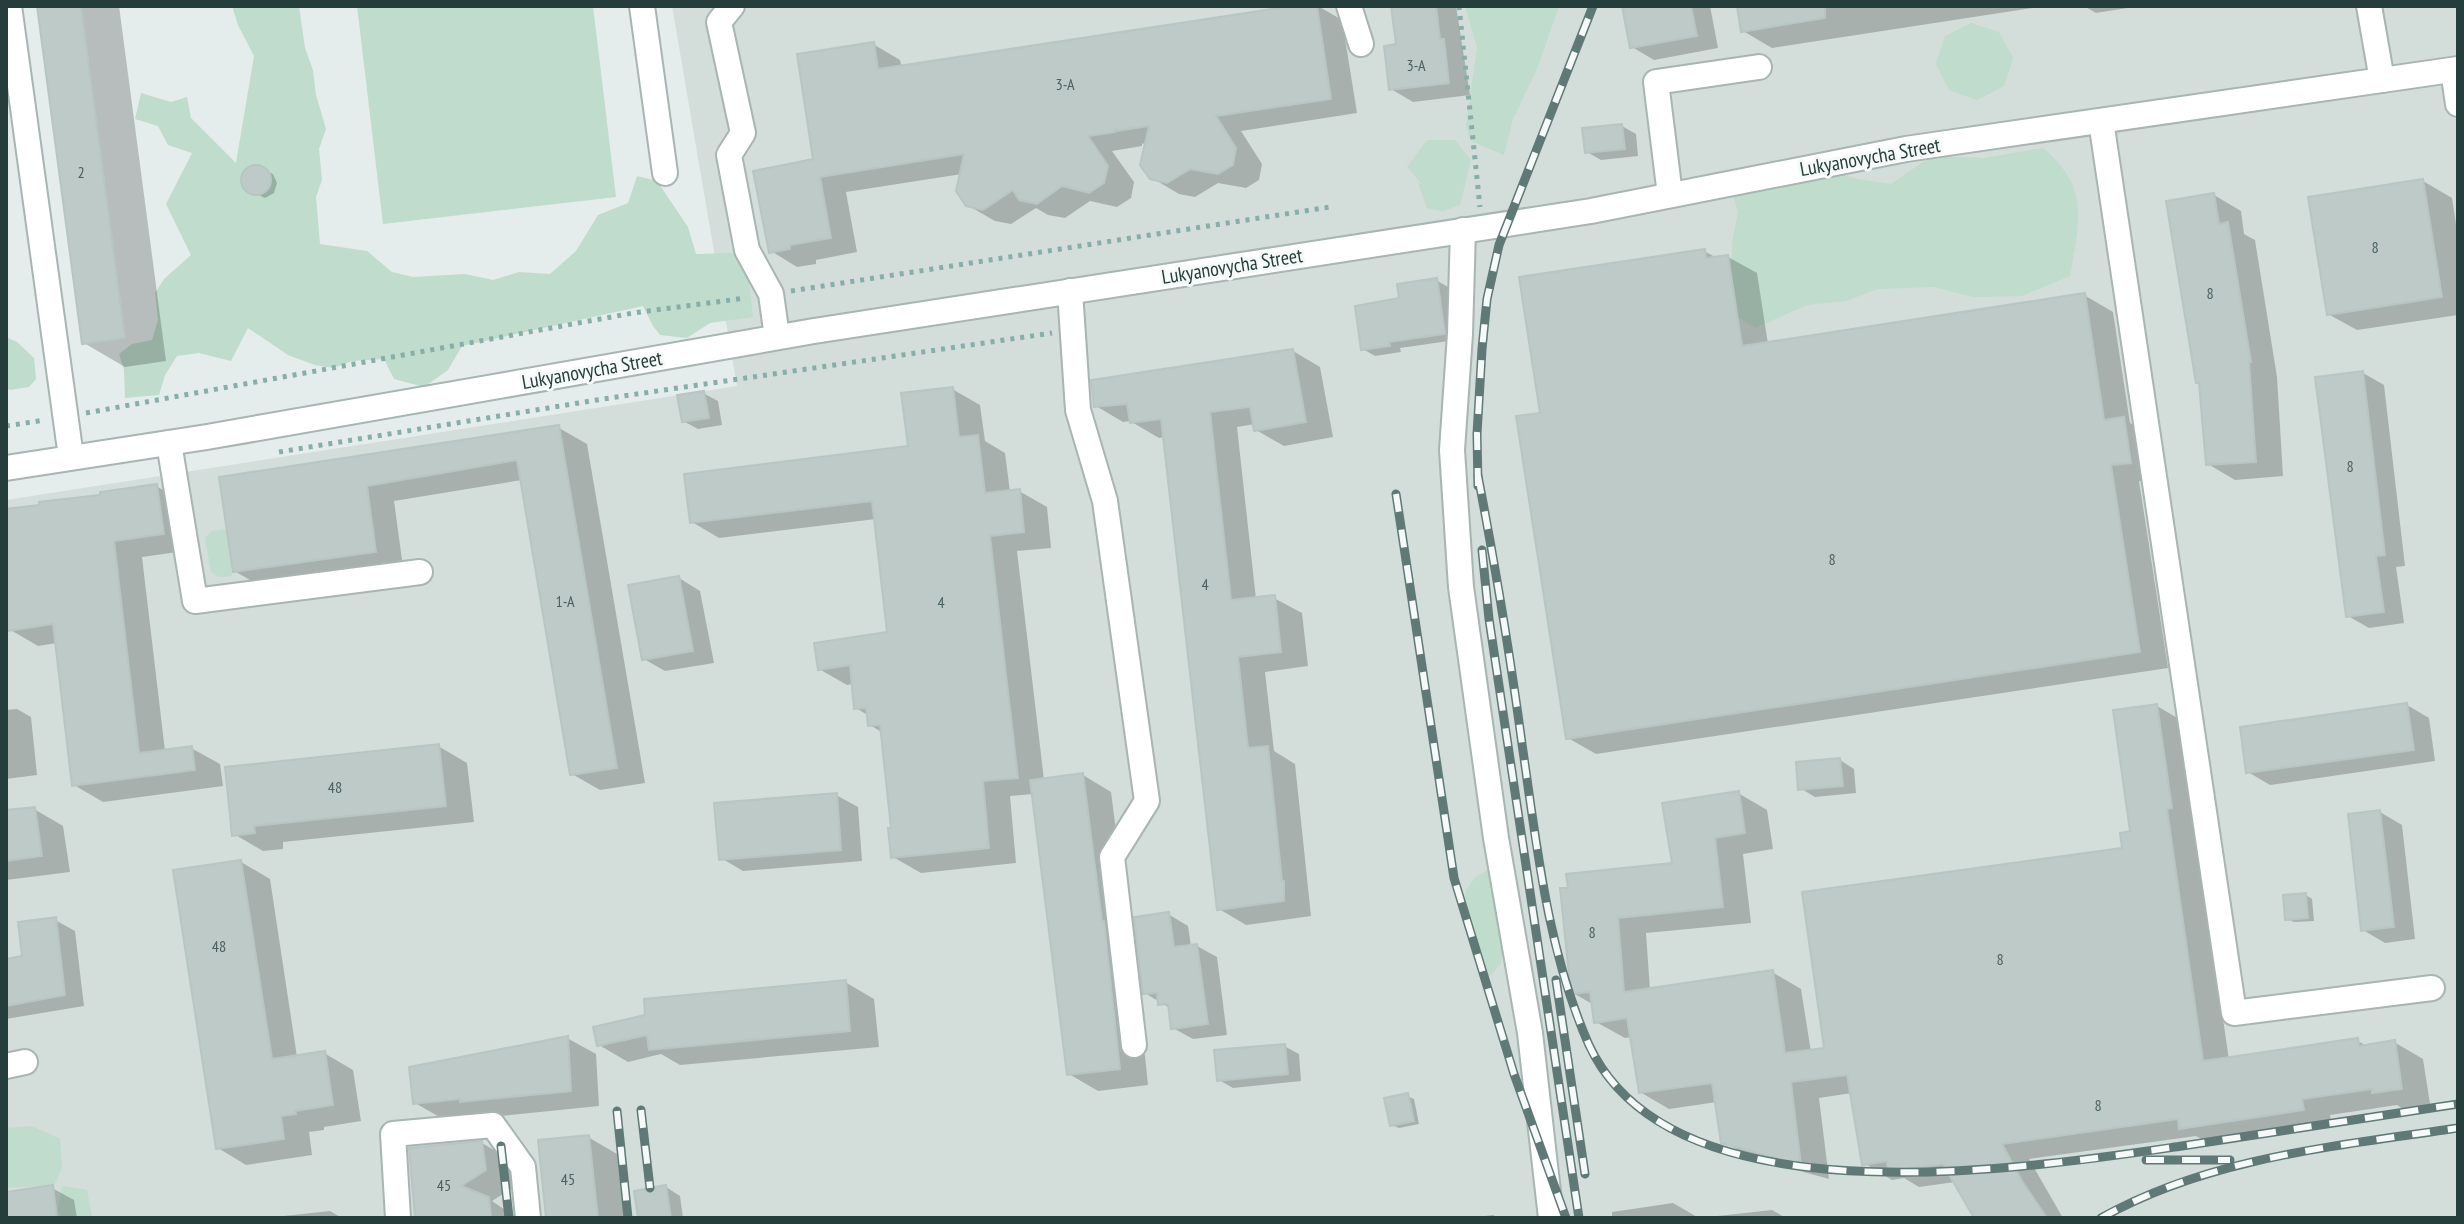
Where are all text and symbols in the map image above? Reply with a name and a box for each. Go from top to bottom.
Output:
house number: 3-А [1407,55,1426,75]
house number: 3-А [1056,74,1075,94]
street label: Lukyanovycha Street [1798,132,1943,182]
house number: 2 [77,162,85,182]
house number: 8 [2371,237,2379,257]
street label: Lukyanovycha Street [1160,242,1305,290]
house number: 8 [2206,283,2214,303]
street label: Lukyanovycha Street [520,345,665,395]
house number: 8 [2346,456,2354,476]
house number: 8 [1828,549,1836,569]
house number: 4 [1201,574,1209,594]
house number: 1-А [556,591,575,611]
house number: 4 [937,592,945,612]
house number: 48 [328,777,342,797]
house number: 8 [1588,922,1596,942]
house number: 48 [212,936,226,956]
house number: 8 [1996,949,2004,969]
house number: 8 [2094,1095,2102,1115]
house number: 45 [561,1169,575,1189]
house number: 45 [437,1175,451,1195]

